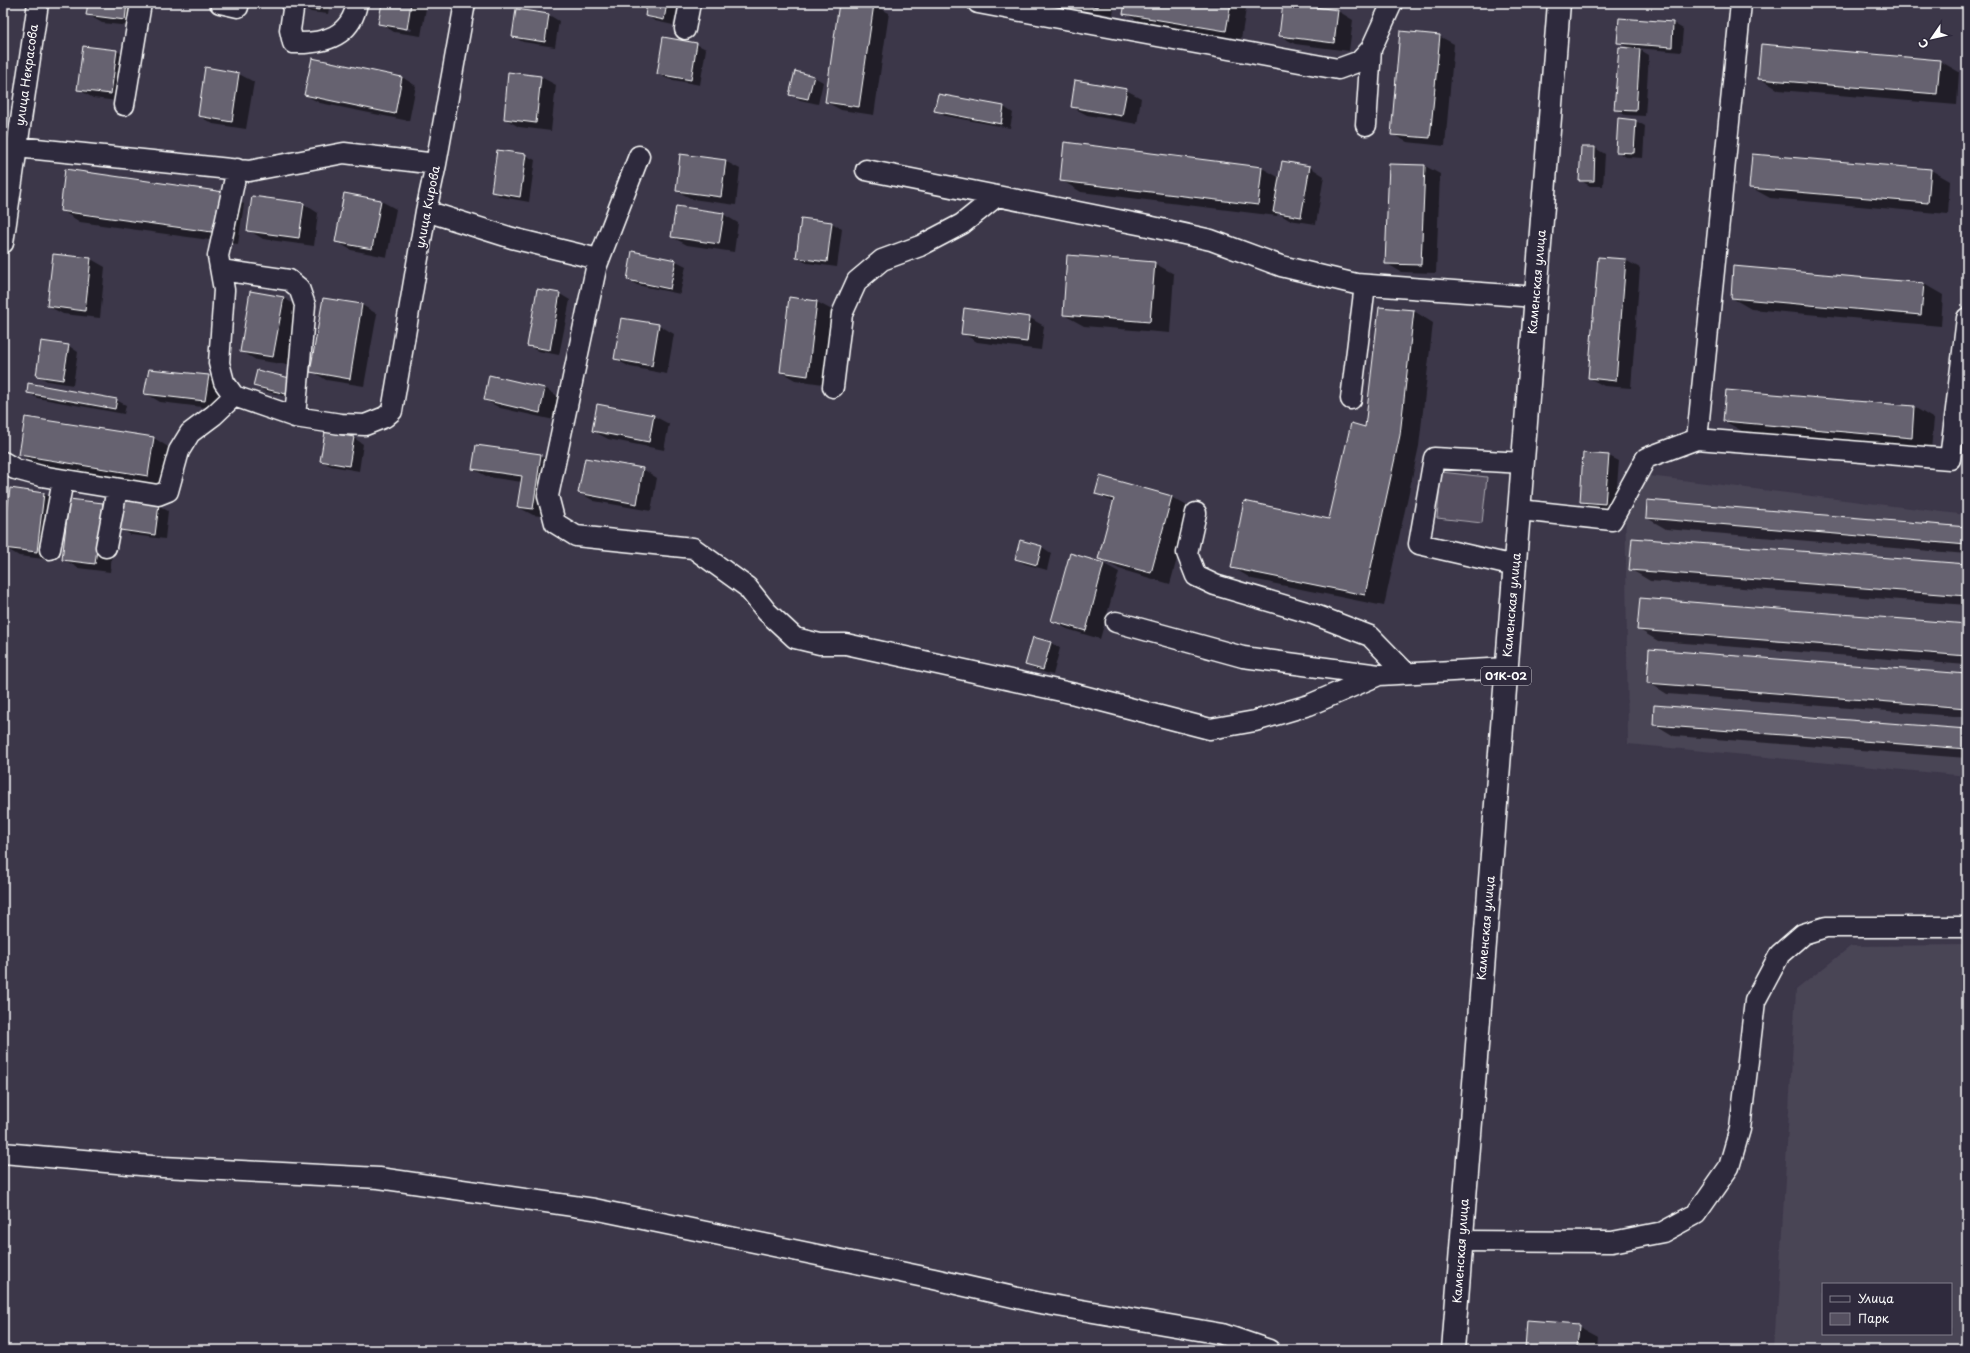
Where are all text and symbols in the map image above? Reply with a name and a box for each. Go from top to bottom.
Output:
north arrow [1912,18,1952,58]
street label: улица Некрасова [10,22,42,127]
text: С [1914,36,1933,52]
street label: улица Кирова [410,164,444,250]
street label: Каменская улица [1522,229,1550,335]
street label: Каменская улица [1497,552,1525,658]
road number: 01К-02 [1481,667,1531,685]
street label: Каменская улица [1471,875,1499,981]
street label: Каменская улица [1447,1198,1473,1304]
legend [1822,1283,1952,1335]
text: Улица [1858,1289,1894,1307]
text: Парк [1858,1309,1890,1327]

